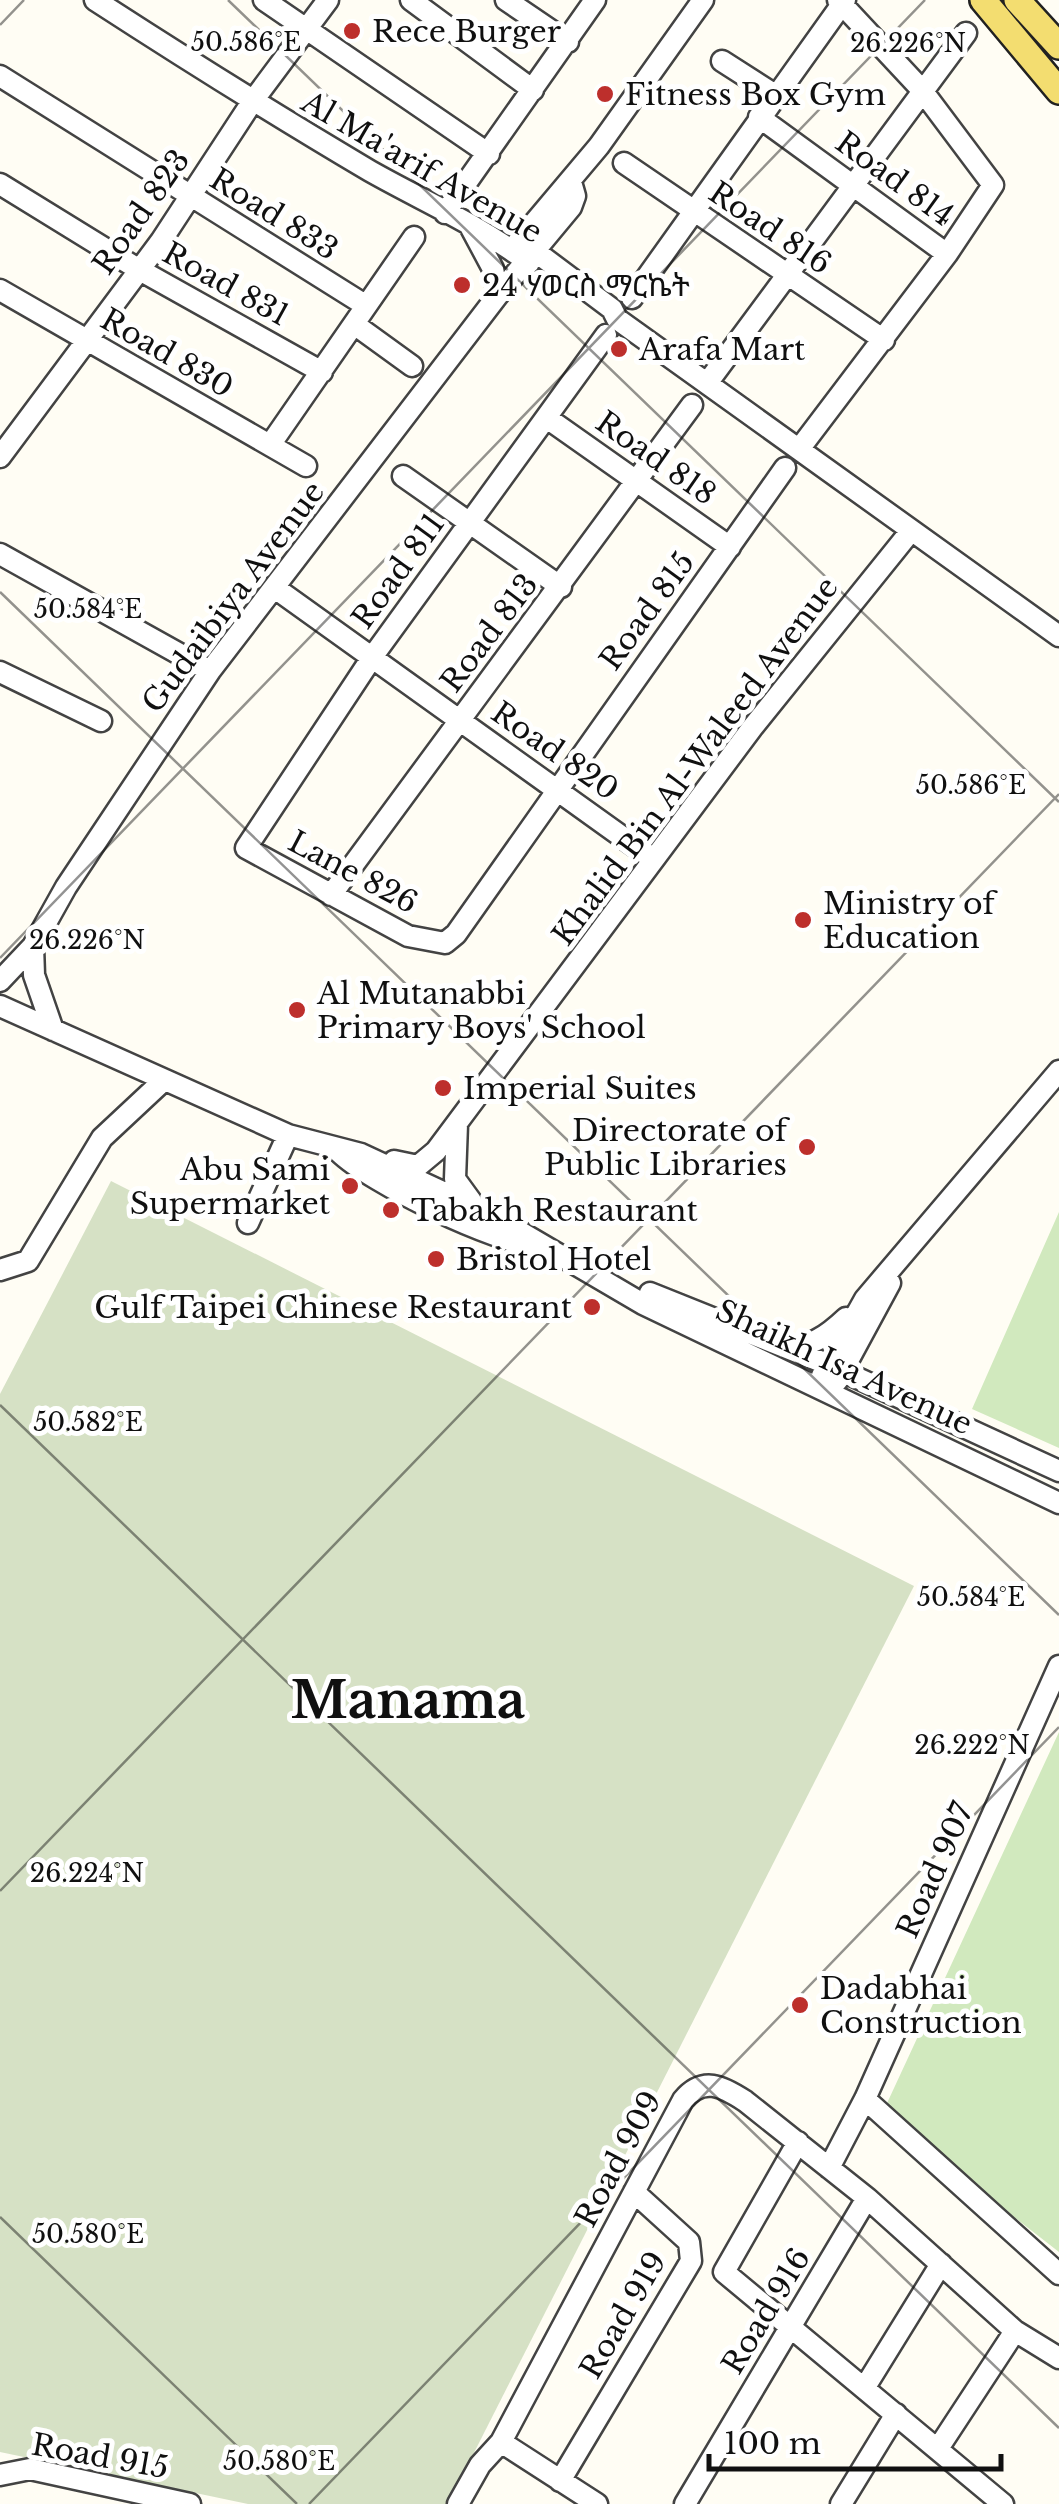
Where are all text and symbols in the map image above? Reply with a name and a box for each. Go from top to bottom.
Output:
place label: Rece Burger [372,13,562,50]
marker: Rece Burger [341,20,363,42]
text: 50.586°E [191,27,301,58]
text: 26.226°N [850,28,966,59]
place label: Fitness Box Gym [625,76,886,113]
street label: Al Ma'arif Avenue [294,83,549,251]
marker: Fitness Box Gym [594,83,616,105]
street label: Road 814 [828,124,962,234]
street label: Road 823 [85,143,197,281]
street label: Road 833 [203,160,345,268]
street label: Road 816 [702,174,838,282]
street label: Road 831 [156,234,296,334]
place label: 24 ሃወርስ ማርኬት [482,267,690,304]
marker: 24 ሃወርስ ማርኬት [451,274,473,296]
street label: Road 830 [94,300,240,406]
place label: Arafa Mart [638,331,806,368]
marker: Arafa Mart [608,338,630,360]
street label: Road 818 [589,403,723,513]
street label: Gudaibiya Avenue [134,474,332,720]
street label: Road 811 [344,506,452,636]
street label: Road 815 [592,545,702,677]
street label: Road 813 [433,567,545,699]
street label: Khalid Bin Al-Waleed Avenue [544,570,846,952]
text: 50.584°E [34,594,142,625]
street label: Road 820 [484,694,626,808]
text: 50.586°E [916,770,1026,801]
street label: Lane 826 [282,823,424,921]
place label: Ministry of Education [823,885,999,956]
marker: Ministry of Education [792,909,814,931]
text: 26.226°N [29,925,145,956]
place label: Al Mutanabbi Primary Boys' School [316,975,646,1046]
marker: Al Mutanabbi Primary Boys' School [286,999,308,1021]
place label: Imperial Suites [463,1070,697,1107]
marker: Imperial Suites [432,1077,454,1099]
place label: Directorate of Public Libraries [544,1112,791,1183]
marker: Directorate of Public Libraries [796,1136,818,1158]
place label: Abu Sami Supermarket [130,1151,331,1222]
marker: Abu Sami Supermarket [339,1175,361,1197]
place label: Tabakh Restaurant [411,1192,698,1229]
marker: Tabakh Restaurant [380,1199,402,1221]
place label: Bristol Hotel [456,1241,651,1278]
marker: Bristol Hotel [425,1248,447,1270]
place label: Gulf Taipei Chinese Restaurant [94,1289,573,1326]
street label: Shaikh Isa Avenue [710,1291,978,1443]
marker: Gulf Taipei Chinese Restaurant [581,1296,603,1318]
text: 50.582°E [33,1407,143,1438]
text: 50.584°E [917,1582,1025,1613]
district label: Manama [291,1669,526,1732]
text: 26.222°N [914,1730,1030,1761]
street label: Road 907 [889,1796,982,1943]
text: 26.224°N [30,1858,144,1889]
place label: Dadabhai Construction [820,1970,1022,2041]
marker: Dadabhai Construction [789,1994,811,2016]
street label: Road 909 [567,2085,669,2233]
text: 50.580°E [32,2219,144,2250]
street label: Road 916 [714,2241,818,2381]
street label: Road 919 [572,2245,674,2385]
scale bar [709,2409,1002,2471]
text: 100 m [724,2425,821,2462]
street label: Road 915 [29,2426,171,2486]
text: 50.580°E [223,2446,335,2477]

